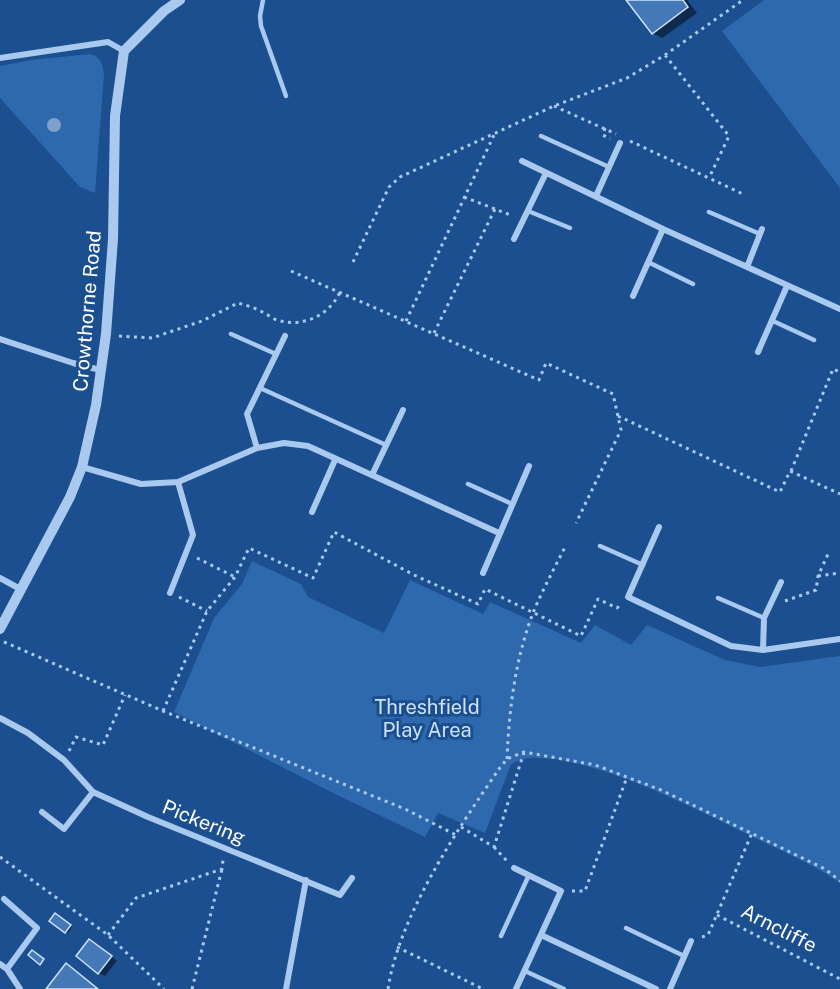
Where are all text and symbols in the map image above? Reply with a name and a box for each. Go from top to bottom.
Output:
street label: Crowthorne Road [68,229,106,393]
park label: Threshfield Play Area [374,695,480,742]
street label: Pickering [159,795,249,849]
street label: Arncliffe [737,899,821,957]

